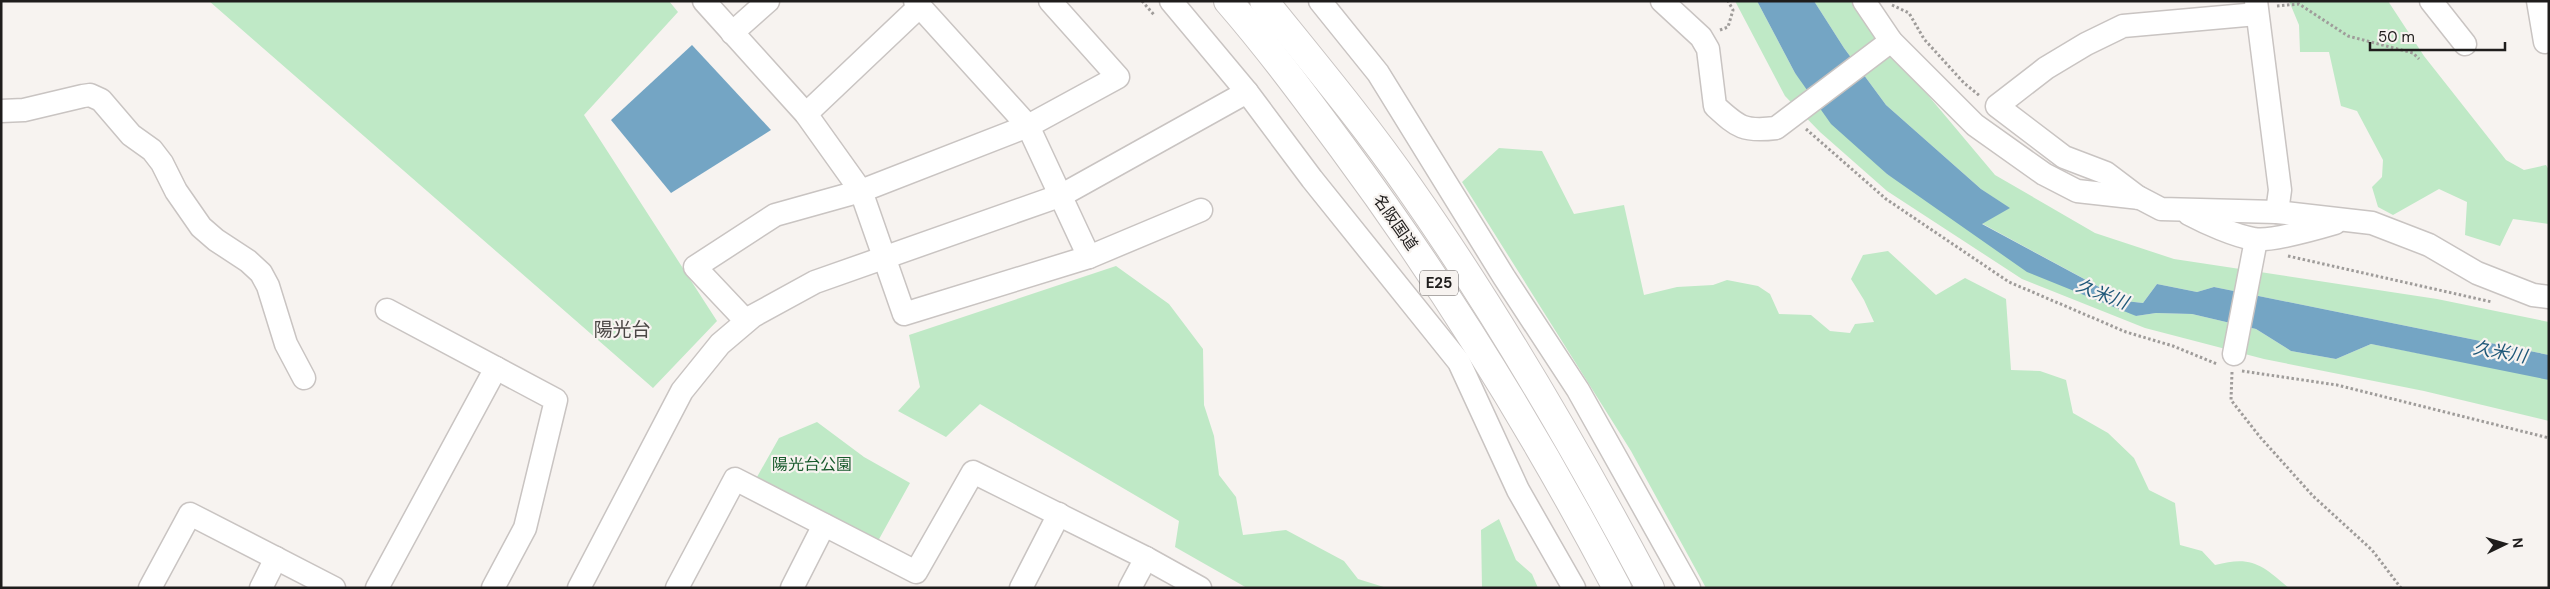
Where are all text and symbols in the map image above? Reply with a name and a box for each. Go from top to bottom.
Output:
scale bar [2370,20,2505,52]
text: 50 m [2378,27,2415,47]
street label: 名阪国道 [1369,190,1423,255]
road number: E25 [1420,270,1458,296]
water label: 久米川 [2072,273,2133,316]
district label: 陽光台 [593,317,651,342]
water label: 久米川 [2471,335,2531,369]
park label: 陽光台公園 [772,454,852,475]
north arrow [2480,519,2530,569]
text: N [2509,537,2527,549]

